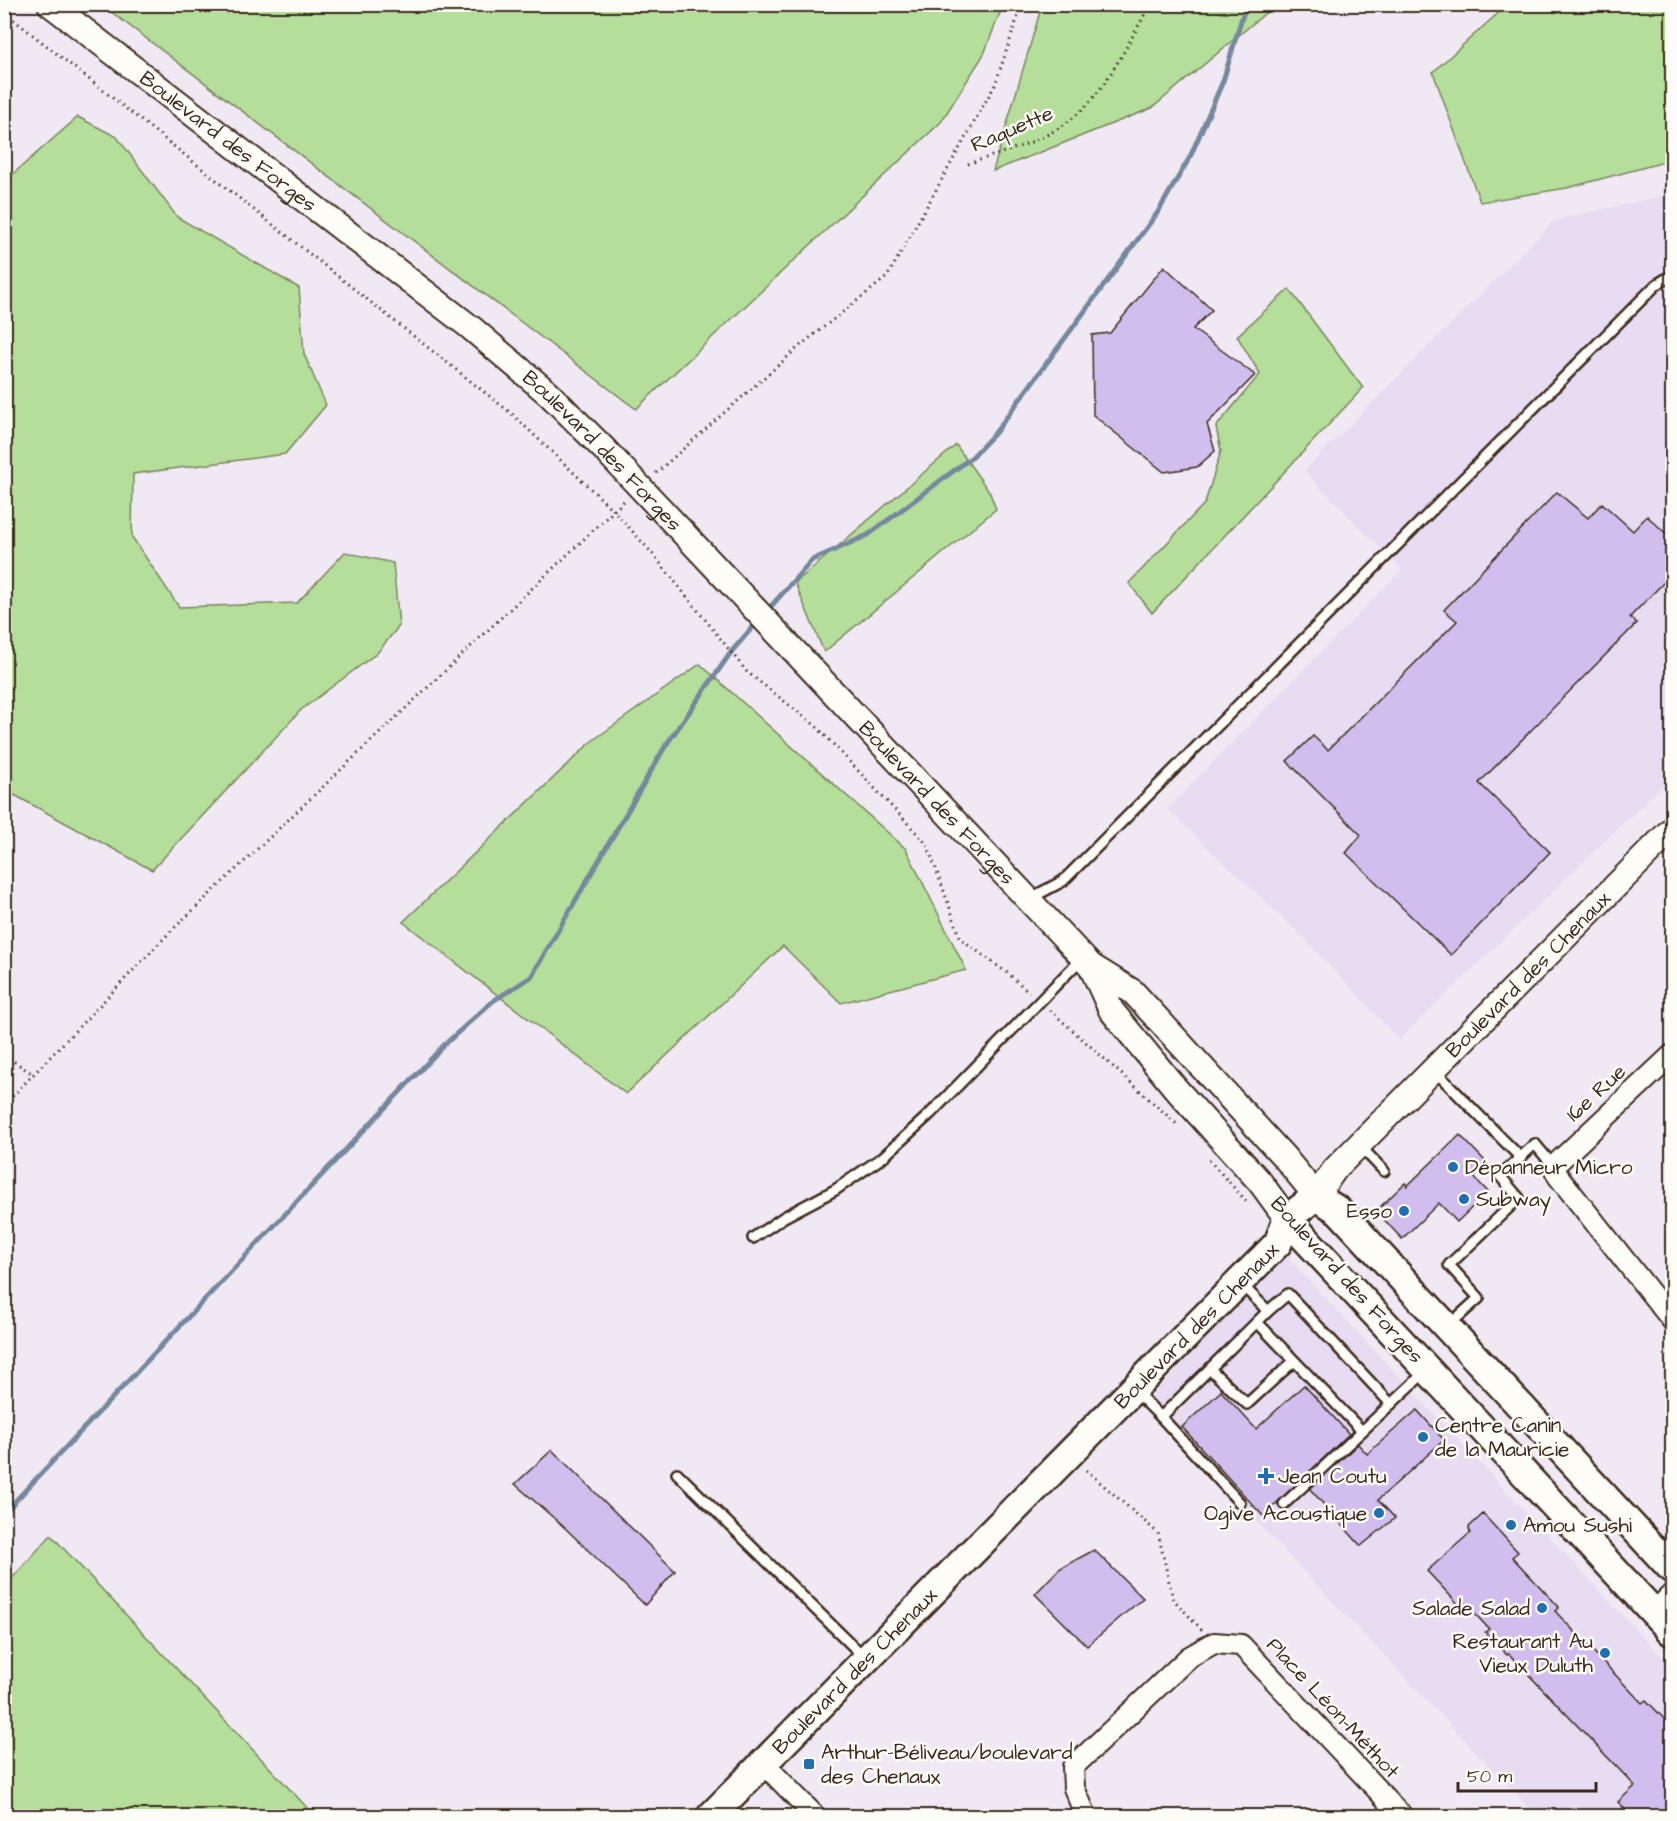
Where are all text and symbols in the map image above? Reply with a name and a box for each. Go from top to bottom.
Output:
street label: Boulevard des Forges [134,64,323,219]
street label: Raquette [966,99,1058,159]
street label: Boulevard des Forges [516,363,689,537]
street label: Boulevard des Forges [852,714,1022,891]
street label: Boulevard des Chenaux [1439,885,1617,1064]
street label: 16e Rue [1560,1058,1632,1128]
place label: Dépanneur Micro [1465,1153,1633,1183]
marker: Dépanneur Micro [1446,1160,1460,1174]
place label: Subway [1476,1185,1552,1216]
street label: Boulevard des Forges [1262,1190,1430,1371]
marker: Subway [1457,1192,1471,1206]
place label: Esso [1347,1197,1392,1226]
marker: Esso [1397,1204,1411,1218]
street label: Boulevard des Chenaux [1107,1236,1285,1415]
place label: Centre Canin de la Mauricie [1435,1411,1569,1464]
marker: Centre Canin de la Mauricie [1416,1430,1430,1444]
place label: Jean Coutu [1278,1462,1387,1491]
marker: Jean Coutu [1259,1469,1273,1483]
place label: Ogive Acoustique [1204,1499,1367,1530]
marker: Ogive Acoustique [1372,1506,1386,1520]
place label: Amou Sushi [1523,1511,1632,1540]
marker: Amou Sushi [1504,1518,1518,1532]
street label: Boulevard des Chenaux [765,1581,944,1761]
place label: Salade Salad [1412,1594,1530,1623]
marker: Salade Salad [1535,1601,1549,1615]
place label: Restaurant Au Vieux Duluth [1453,1627,1594,1680]
street label: Place Léon-Méthot [1260,1631,1406,1785]
marker: Restaurant Au Vieux Duluth [1598,1646,1612,1660]
place label: Arthur-Béliveau/boulevard des Chenaux [821,1738,1073,1791]
scale bar [1458,1755,1596,1793]
marker: Arthur-Béliveau/boulevard des Chenaux [802,1757,816,1771]
text: 50 m [1467,1764,1512,1789]

